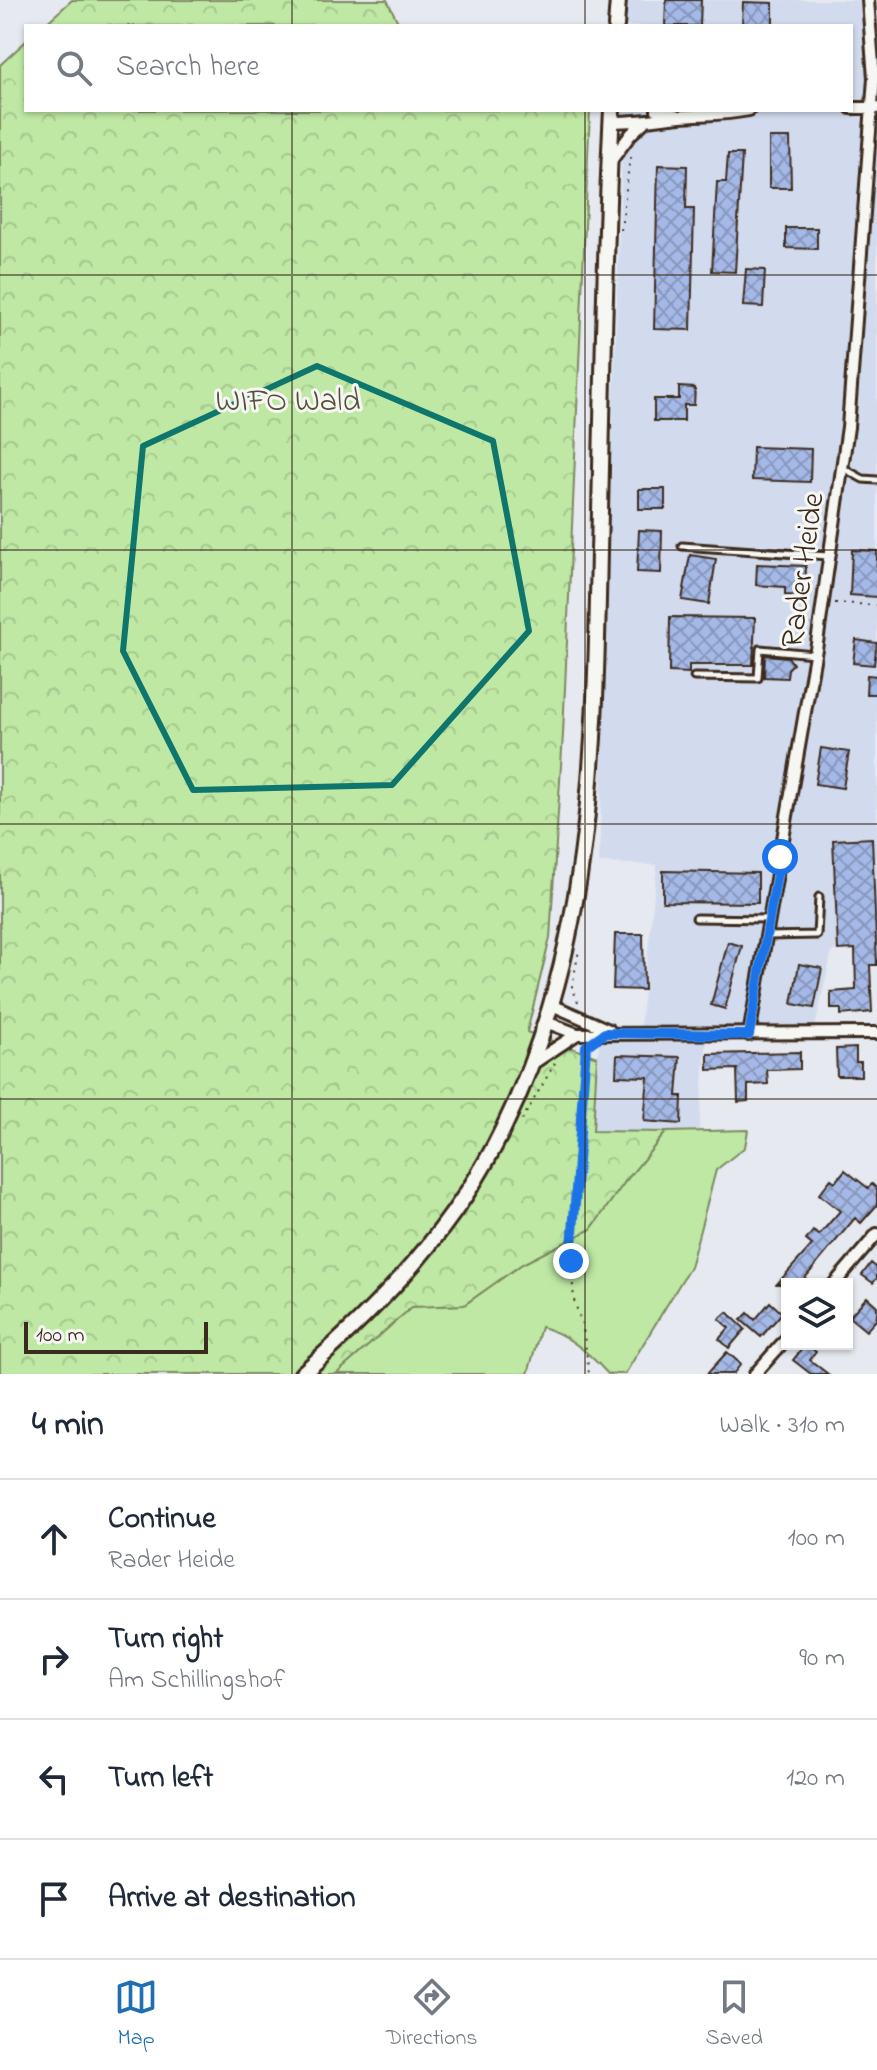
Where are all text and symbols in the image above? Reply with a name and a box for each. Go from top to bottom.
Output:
search box [24,24,853,112]
icon: search [52,46,96,90]
text: Search here [116,46,260,90]
park label: WIFO Wald [216,379,360,426]
street label: Rader Heide [770,489,839,651]
route start [762,839,798,875]
route end [553,1243,589,1279]
map controls [781,1278,853,1350]
button: layers [781,1278,853,1350]
scale bar [24,1318,208,1354]
text: 100 m [36,1320,85,1352]
text: 4 min [32,1401,104,1451]
text: Walk · 310 m [720,1407,845,1445]
text: Continue [108,1498,216,1542]
icon: ahead [32,1517,76,1561]
text: 100 m [788,1520,845,1558]
text: Rader Heide [108,1542,235,1580]
text: Turn right [108,1618,223,1662]
icon: right [32,1637,76,1681]
text: 90 m [799,1640,845,1678]
text: Am Schillingshof [108,1662,285,1700]
icon: left [32,1757,76,1801]
text: Turn left [108,1757,213,1801]
text: 120 m [786,1760,845,1798]
icon: arrive [32,1877,76,1921]
text: Arrive at destination [108,1877,356,1921]
tab: Map [114,1975,158,2055]
tab: Directions [386,1975,477,2055]
tab: Saved [706,1975,763,2055]

